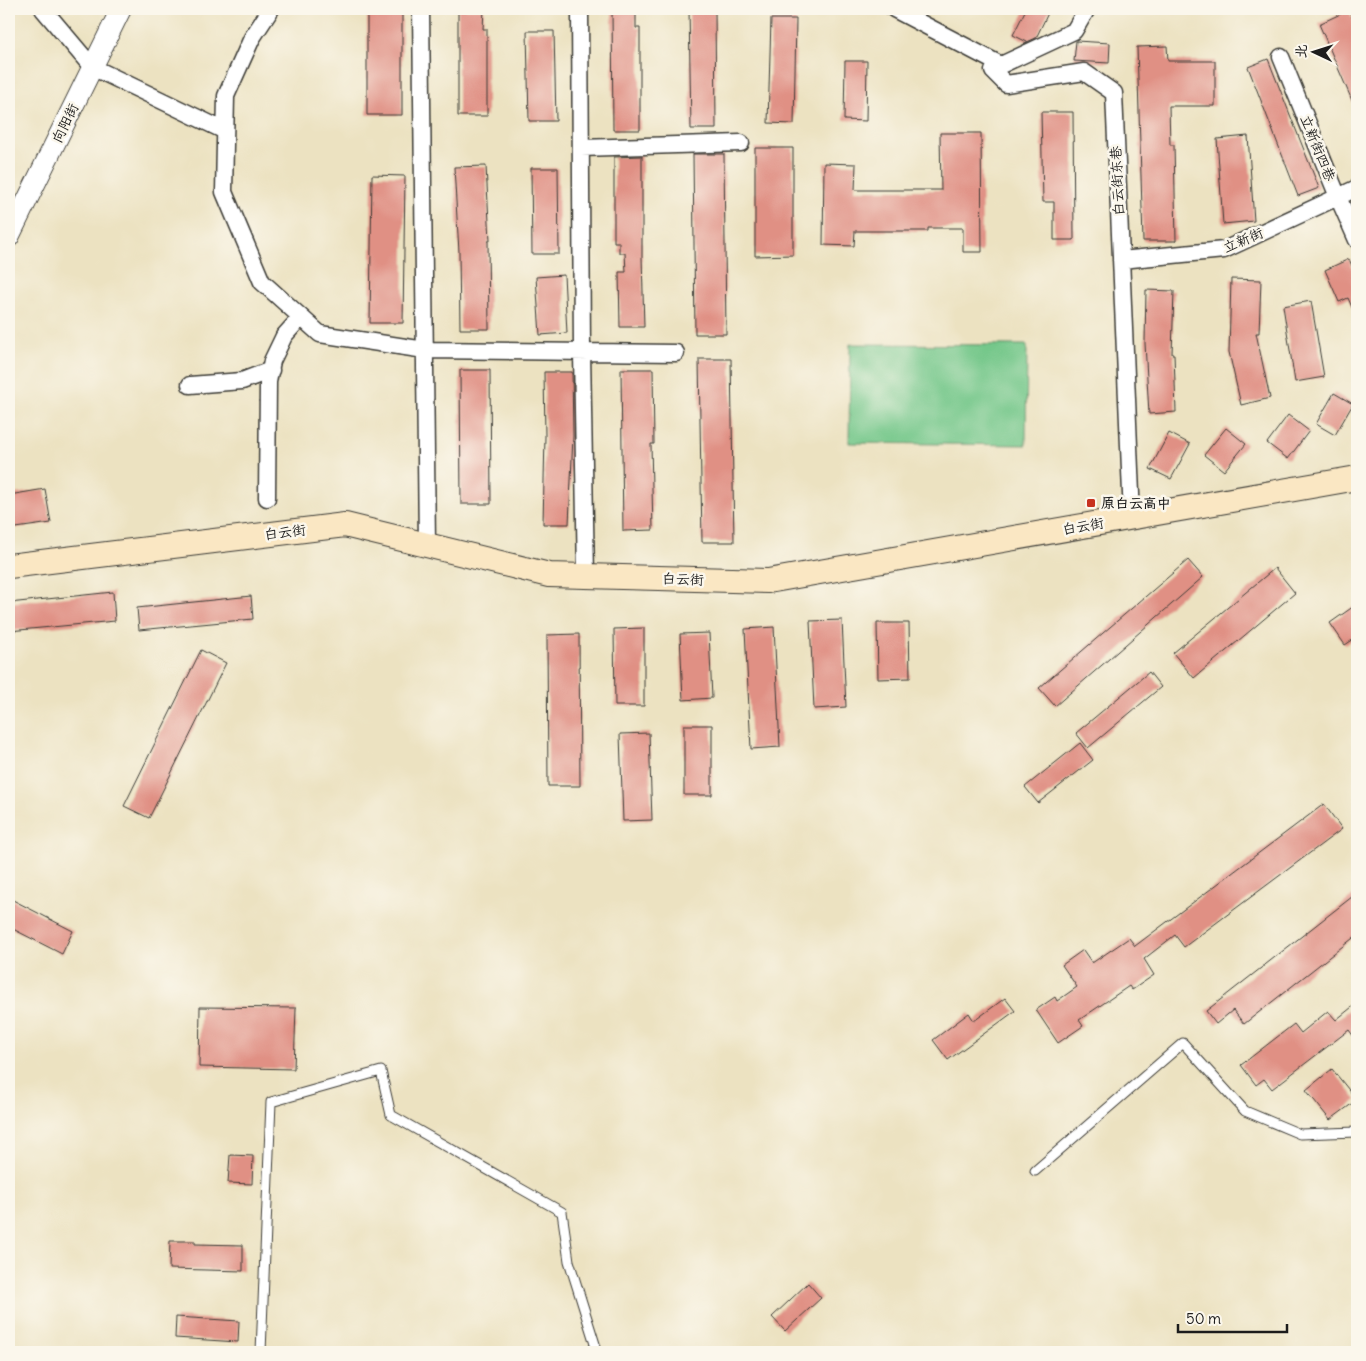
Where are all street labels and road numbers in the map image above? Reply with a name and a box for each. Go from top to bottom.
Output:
street label: 向阳街 [48,100,82,146]
street label: 立新街四巷 [1297,112,1340,185]
street label: 白云街东巷 [1106,145,1128,216]
street label: 立新街 [1220,224,1266,256]
street label: 白云街 [1061,513,1105,539]
street label: 白云街 [263,521,307,543]
street label: 白云街 [662,569,704,589]

